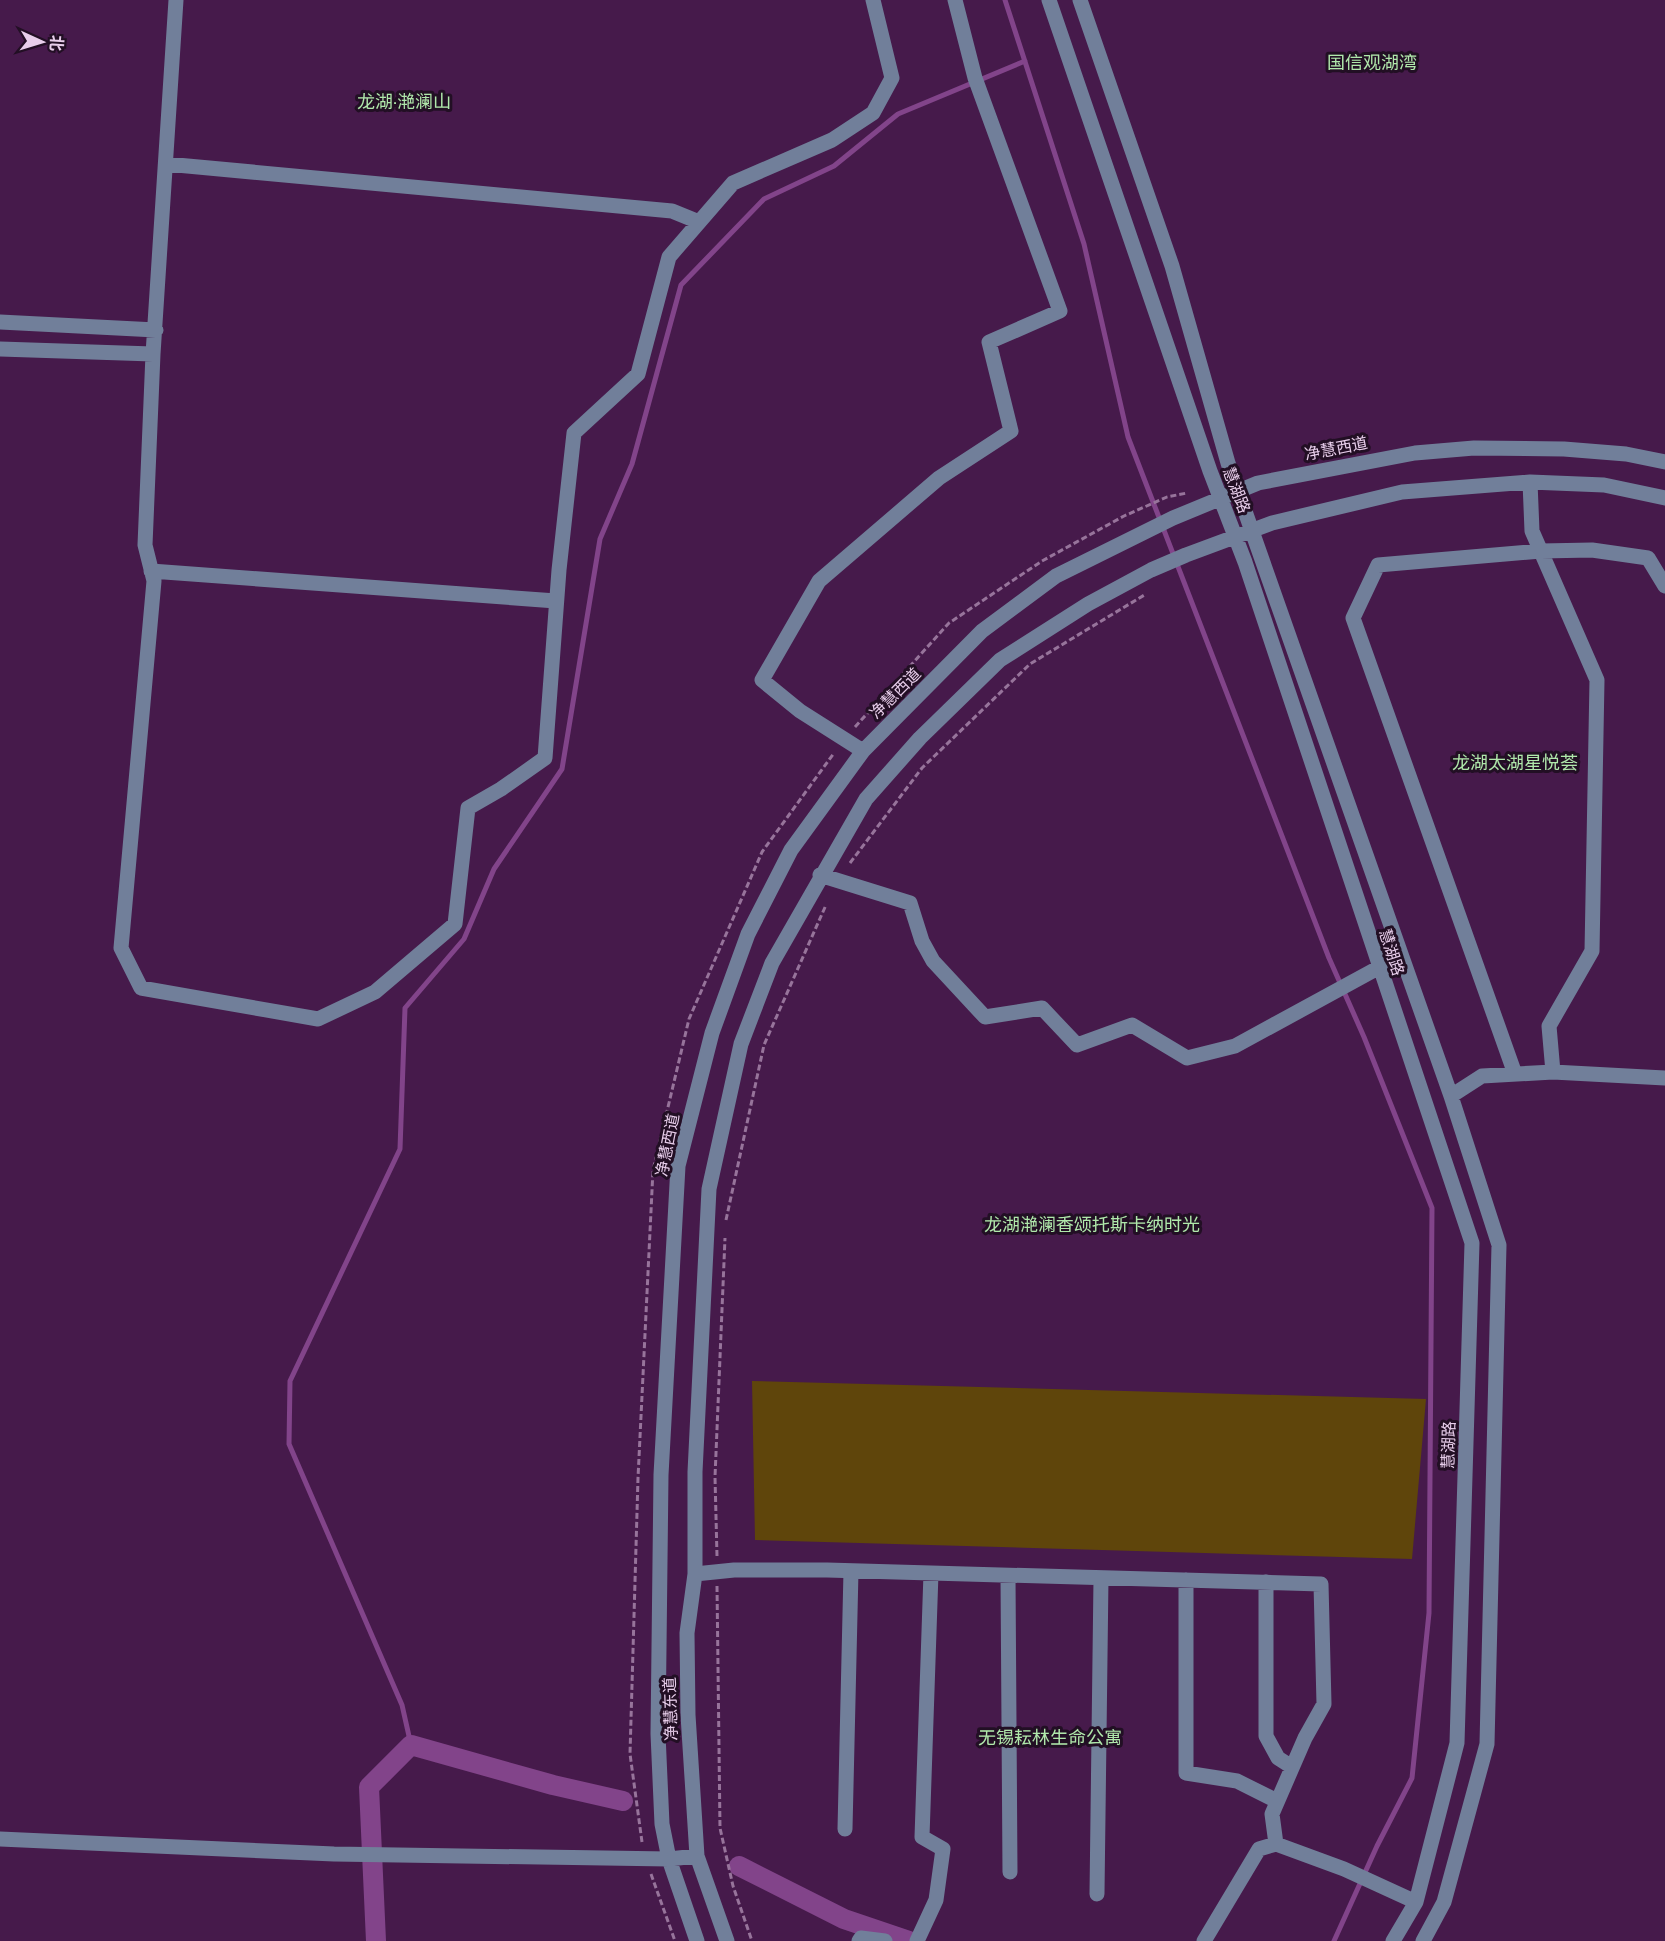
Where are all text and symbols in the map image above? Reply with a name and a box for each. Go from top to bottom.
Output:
north arrow [12,12,72,72]
text: 北 [44,34,67,52]
district label: 国信观湖湾 [1327,51,1417,75]
district label: 龙湖·滟澜山 [357,90,451,114]
street label: 净慧西道 [1303,432,1370,466]
street label: 慧湖路 [1217,464,1255,517]
street label: 净慧西道 [865,663,926,724]
district label: 龙湖太湖星悦荟 [1452,751,1578,775]
street label: 慧湖路 [1373,926,1409,979]
street label: 净慧西道 [651,1112,685,1179]
district label: 龙湖滟澜香颂托斯卡纳时光 [984,1213,1200,1237]
street label: 慧湖路 [1437,1421,1461,1469]
street label: 净慧东道 [659,1677,683,1741]
district label: 无锡耘林生命公寓 [978,1726,1122,1750]

